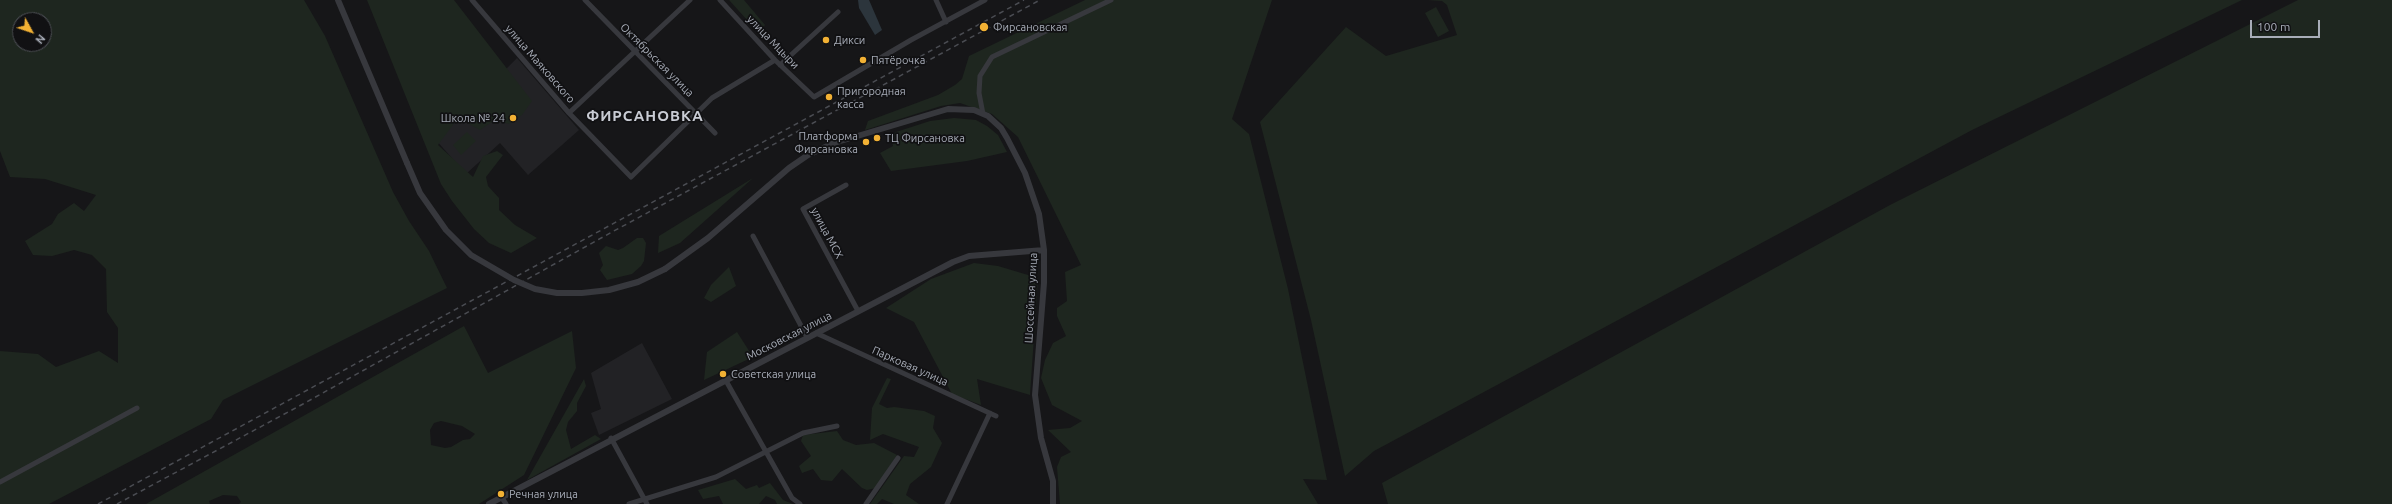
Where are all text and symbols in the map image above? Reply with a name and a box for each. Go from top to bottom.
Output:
north arrow [12,12,52,52]
street label: улица Мцыри [744,12,802,72]
scale bar [2252,12,2322,38]
street label: Октябрьская улица [617,20,697,100]
place label: Фирсановская [993,20,1067,34]
text: 100 m [2257,20,2290,33]
marker: Фирсановская [978,21,990,33]
street label: улица Маяковского [502,22,578,106]
text: N [33,32,48,46]
place label: Дикси [834,33,865,47]
marker: Дикси [821,35,831,45]
place label: Пятёрочка [871,53,925,67]
marker: Пятёрочка [858,55,868,65]
place label: Пригородная касса [837,84,906,110]
marker: Пригородная касса [824,92,834,102]
district label: ФИРСАНОВКА [586,107,704,125]
place label: Школа № 24 [441,111,505,125]
marker: Школа № 24 [508,113,518,123]
place label: Платформа Фирсановка [795,129,858,155]
place label: ТЦ Фирсановка [885,131,965,145]
marker: ТЦ Фирсановка [872,133,882,143]
marker: Платформа Фирсановка [861,137,871,147]
street label: улица МСХ [808,205,846,261]
street label: Шоссейная улица [1022,252,1040,344]
street label: Московская улица [744,309,834,363]
street label: Парковая улица [870,343,950,389]
place label: Советская улица [731,367,816,381]
marker: Советская улица [718,369,728,379]
place label: Речная улица [509,487,578,501]
marker: Речная улица [496,489,506,499]

